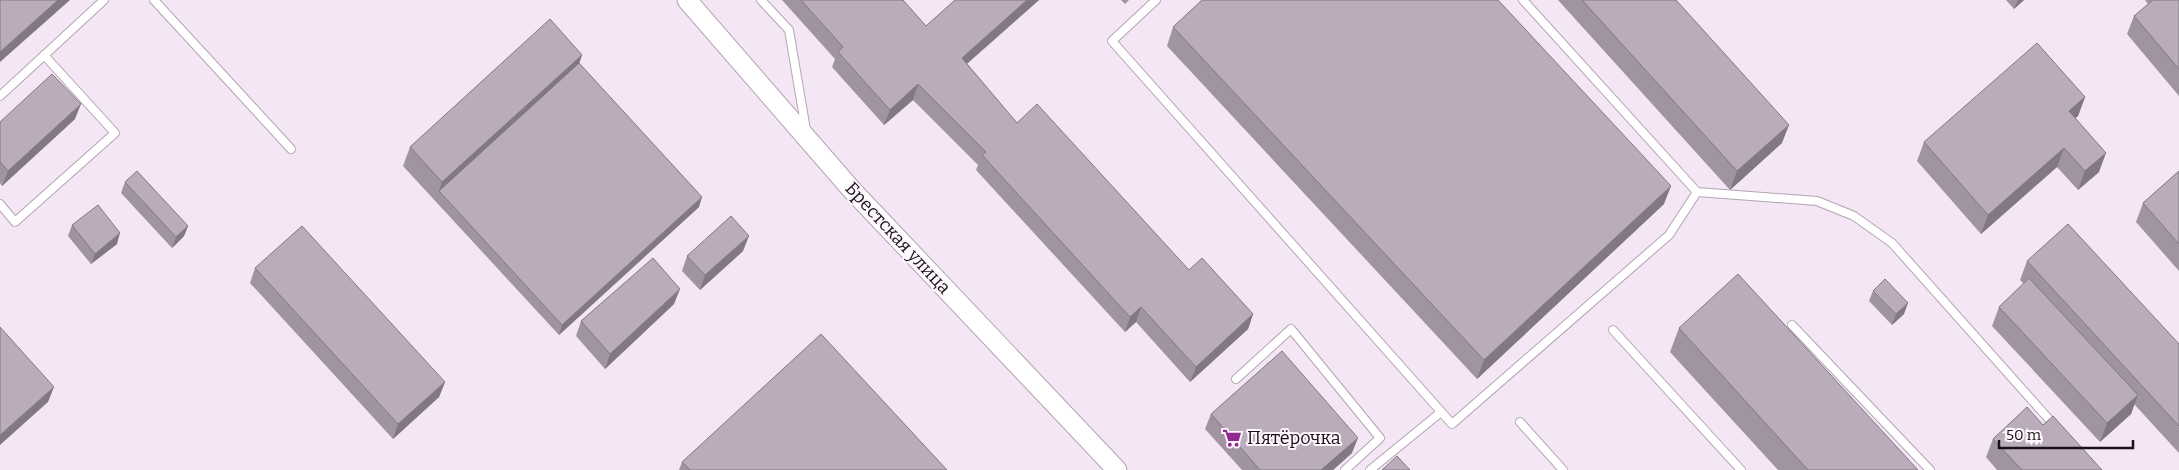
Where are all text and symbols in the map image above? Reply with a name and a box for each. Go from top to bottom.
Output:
street label: Брестская улица [841,177,956,299]
scale bar [1999,418,2133,450]
text: 50 m [2006,426,2042,444]
supermarket icon: Пятёрочка [1221,427,1243,449]
place label: Пятёрочка [1247,427,1341,449]

